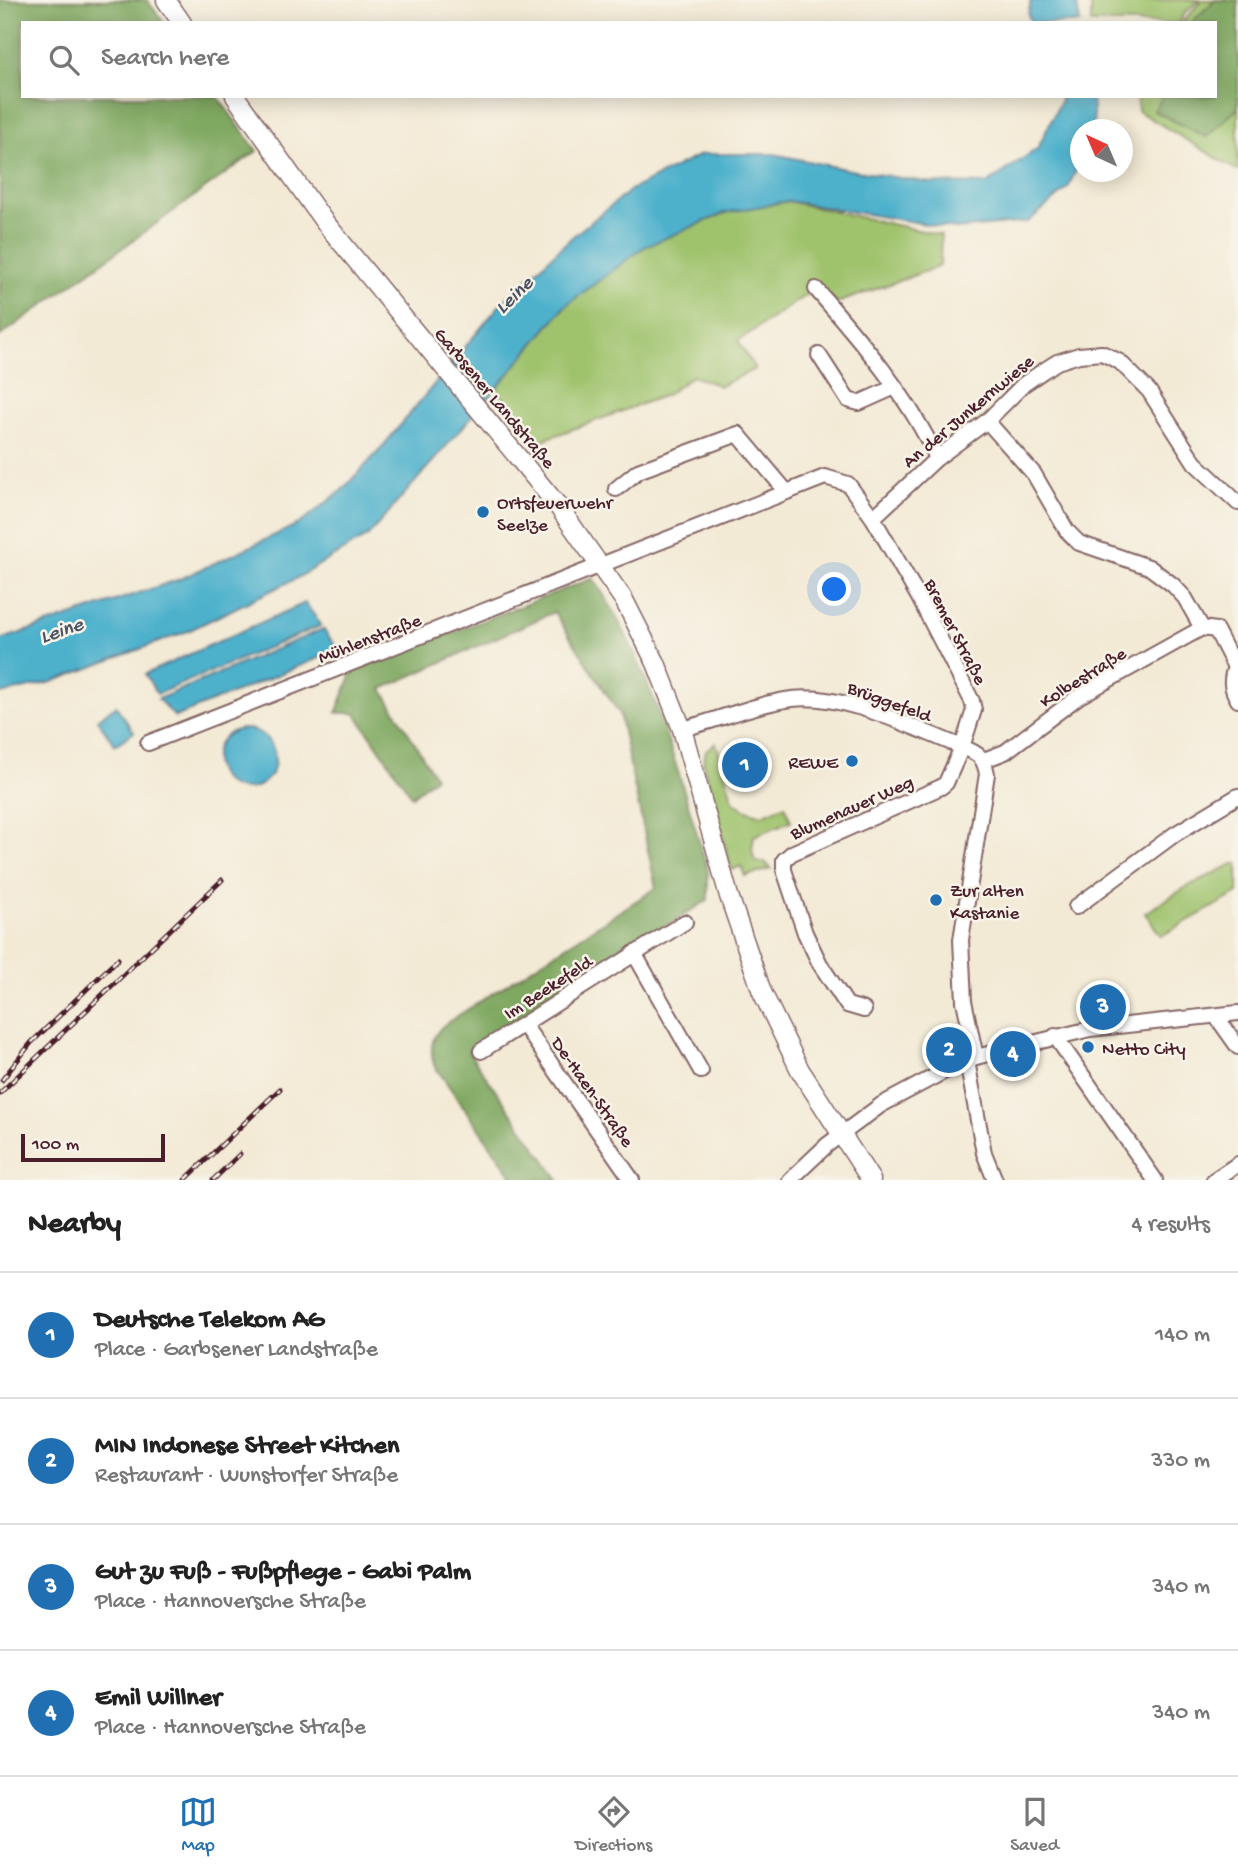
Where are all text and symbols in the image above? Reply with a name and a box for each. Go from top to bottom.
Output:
search box [21,21,1217,98]
icon: search [45,41,83,79]
text: Search here [101,44,229,75]
north arrow [1070,119,1133,182]
water label: Leine [491,271,541,321]
street label: Garbsener Landstraße [428,324,559,475]
street label: An der Junkernwiese [899,351,1040,474]
place label: Ortsfeuerwehr Seelze [497,493,615,538]
marker: Ortsfeuerwehr Seelze [475,504,491,520]
your location [817,572,851,606]
street label: Bremer Straße [917,575,991,690]
street label: Mühlenstraße [315,610,425,670]
water label: Leine [37,613,88,651]
street label: Kolbestraße [1036,643,1132,715]
street label: Brüggefeld [843,677,936,730]
pin: 1 [722,739,768,791]
place label: REWE [788,753,839,776]
marker: REWE [844,753,860,769]
street label: Blumenauer Weg [786,772,918,847]
place label: Zur alten Kastanie [950,881,1024,926]
marker: Zur alten Kastanie [928,892,944,908]
street label: Im Beekefeld [500,951,599,1026]
pin: 3 [1080,981,1126,1033]
pin: 2 [926,1024,972,1076]
pin: 4 [990,1028,1036,1080]
street label: De-Haen-Straße [543,1032,638,1153]
marker: Netto City [1080,1039,1096,1055]
place label: Netto City [1102,1039,1186,1062]
scale bar [21,1131,164,1163]
text: 100 m [32,1134,79,1157]
text: Nearby [28,1208,121,1243]
text: 4 results [1131,1212,1210,1239]
text: Deutsche Telekom AG [95,1306,324,1337]
text: 1 [46,1322,56,1349]
text: 140 m [1155,1322,1210,1349]
text: Place · Garbsener Landstraße [95,1337,378,1364]
text: MIN Indonese Street Kitchen [95,1432,399,1463]
text: 2 [45,1448,57,1475]
text: 330 m [1151,1448,1210,1475]
text: Restaurant · Wunstorfer Straße [95,1463,398,1490]
text: Gut zu Fuß - Fußpflege - Gabi Palm [95,1558,471,1589]
text: 3 [45,1574,57,1601]
text: 340 m [1152,1574,1210,1601]
text: Place · Hannoversche Straße [95,1589,366,1616]
text: Emil Willner [95,1684,221,1715]
text: 4 [46,1700,56,1727]
text: 340 m [1152,1700,1210,1727]
text: Place · Hannoversche Straße [95,1715,366,1742]
tab: Map [179,1793,217,1858]
tab: Directions [575,1793,652,1858]
tab: Saved [1010,1793,1059,1858]

